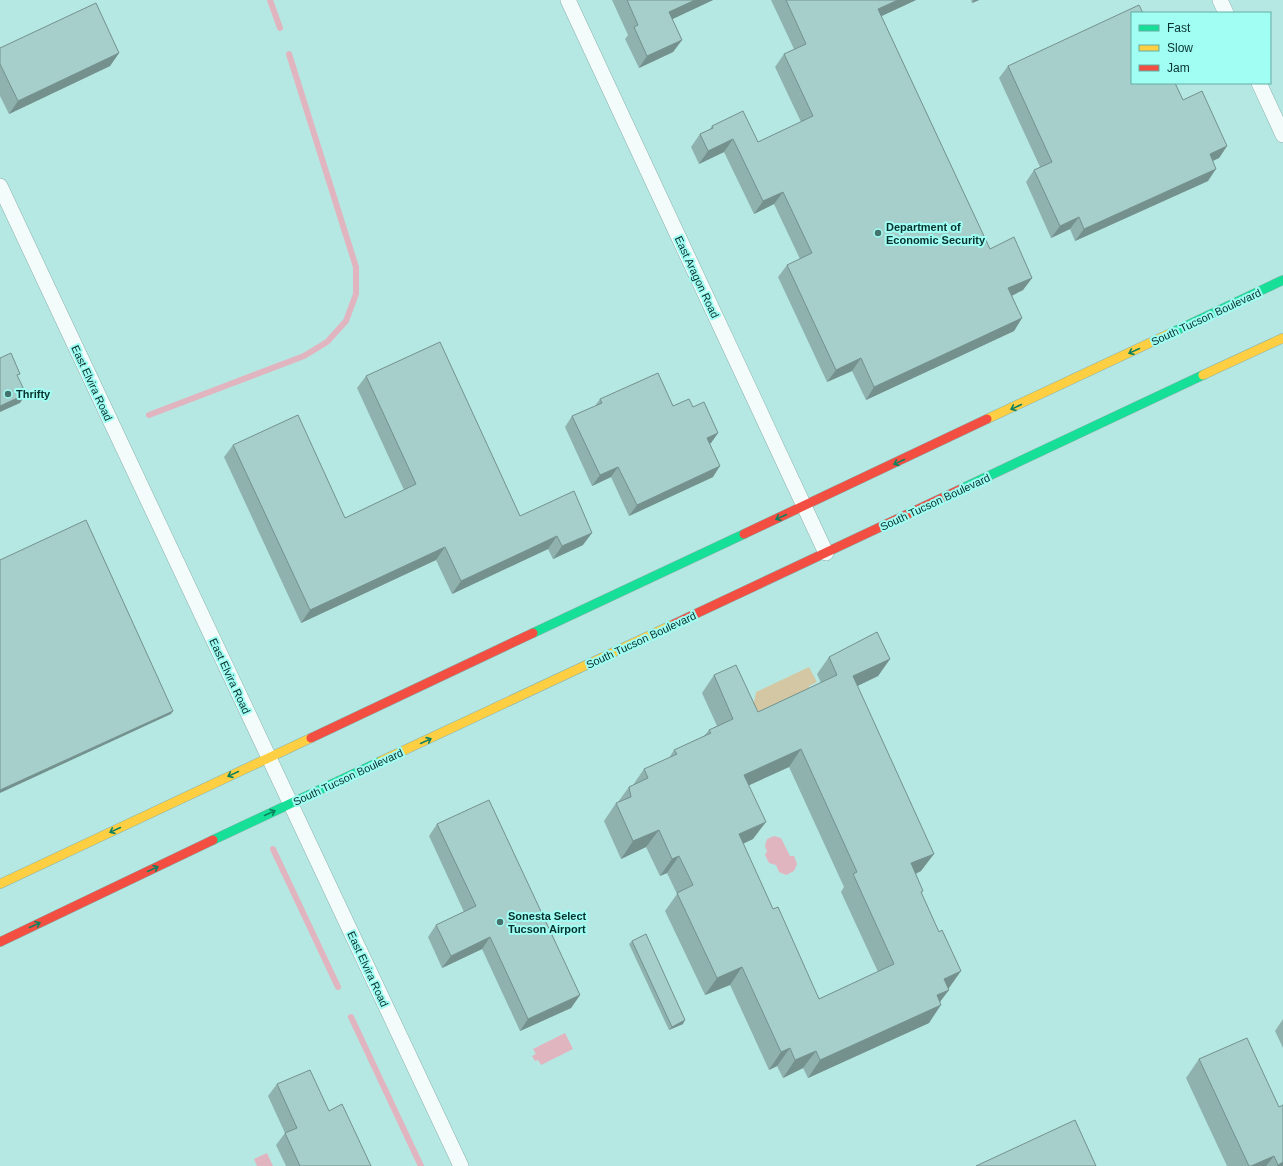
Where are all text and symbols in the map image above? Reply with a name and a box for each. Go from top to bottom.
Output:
legend [1131,12,1271,84]
text: Fast [1167,21,1191,35]
text: Slow [1167,41,1193,55]
text: Jam [1167,61,1190,75]
place label: Department of Economic Security [886,221,986,246]
marker: Department of Economic Security [873,228,883,238]
street label: East Aragon Road [673,234,721,320]
street label: South Tucson Boulevard [1149,286,1263,348]
street label: East Elvira Road [69,343,115,423]
one-way arrow [1128,348,1140,355]
place label: Thrifty [16,388,51,400]
marker: Thrifty [3,389,13,399]
one-way arrow [1011,404,1023,411]
one-way arrow [893,459,905,466]
street label: South Tucson Boulevard [878,471,992,533]
one-way arrow [776,514,788,521]
street label: South Tucson Boulevard [584,609,698,671]
street label: East Elvira Road [207,636,253,716]
one-way arrow [419,737,431,744]
street label: South Tucson Boulevard [291,746,405,808]
one-way arrow [227,771,239,778]
one-way arrow [264,809,276,816]
one-way arrow [110,827,122,834]
one-way arrow [146,865,158,872]
place label: Sonesta Select Tucson Airport [508,910,587,935]
marker: Sonesta Select Tucson Airport [495,917,505,927]
one-way arrow [29,921,41,928]
street label: East Elvira Road [345,929,391,1009]

